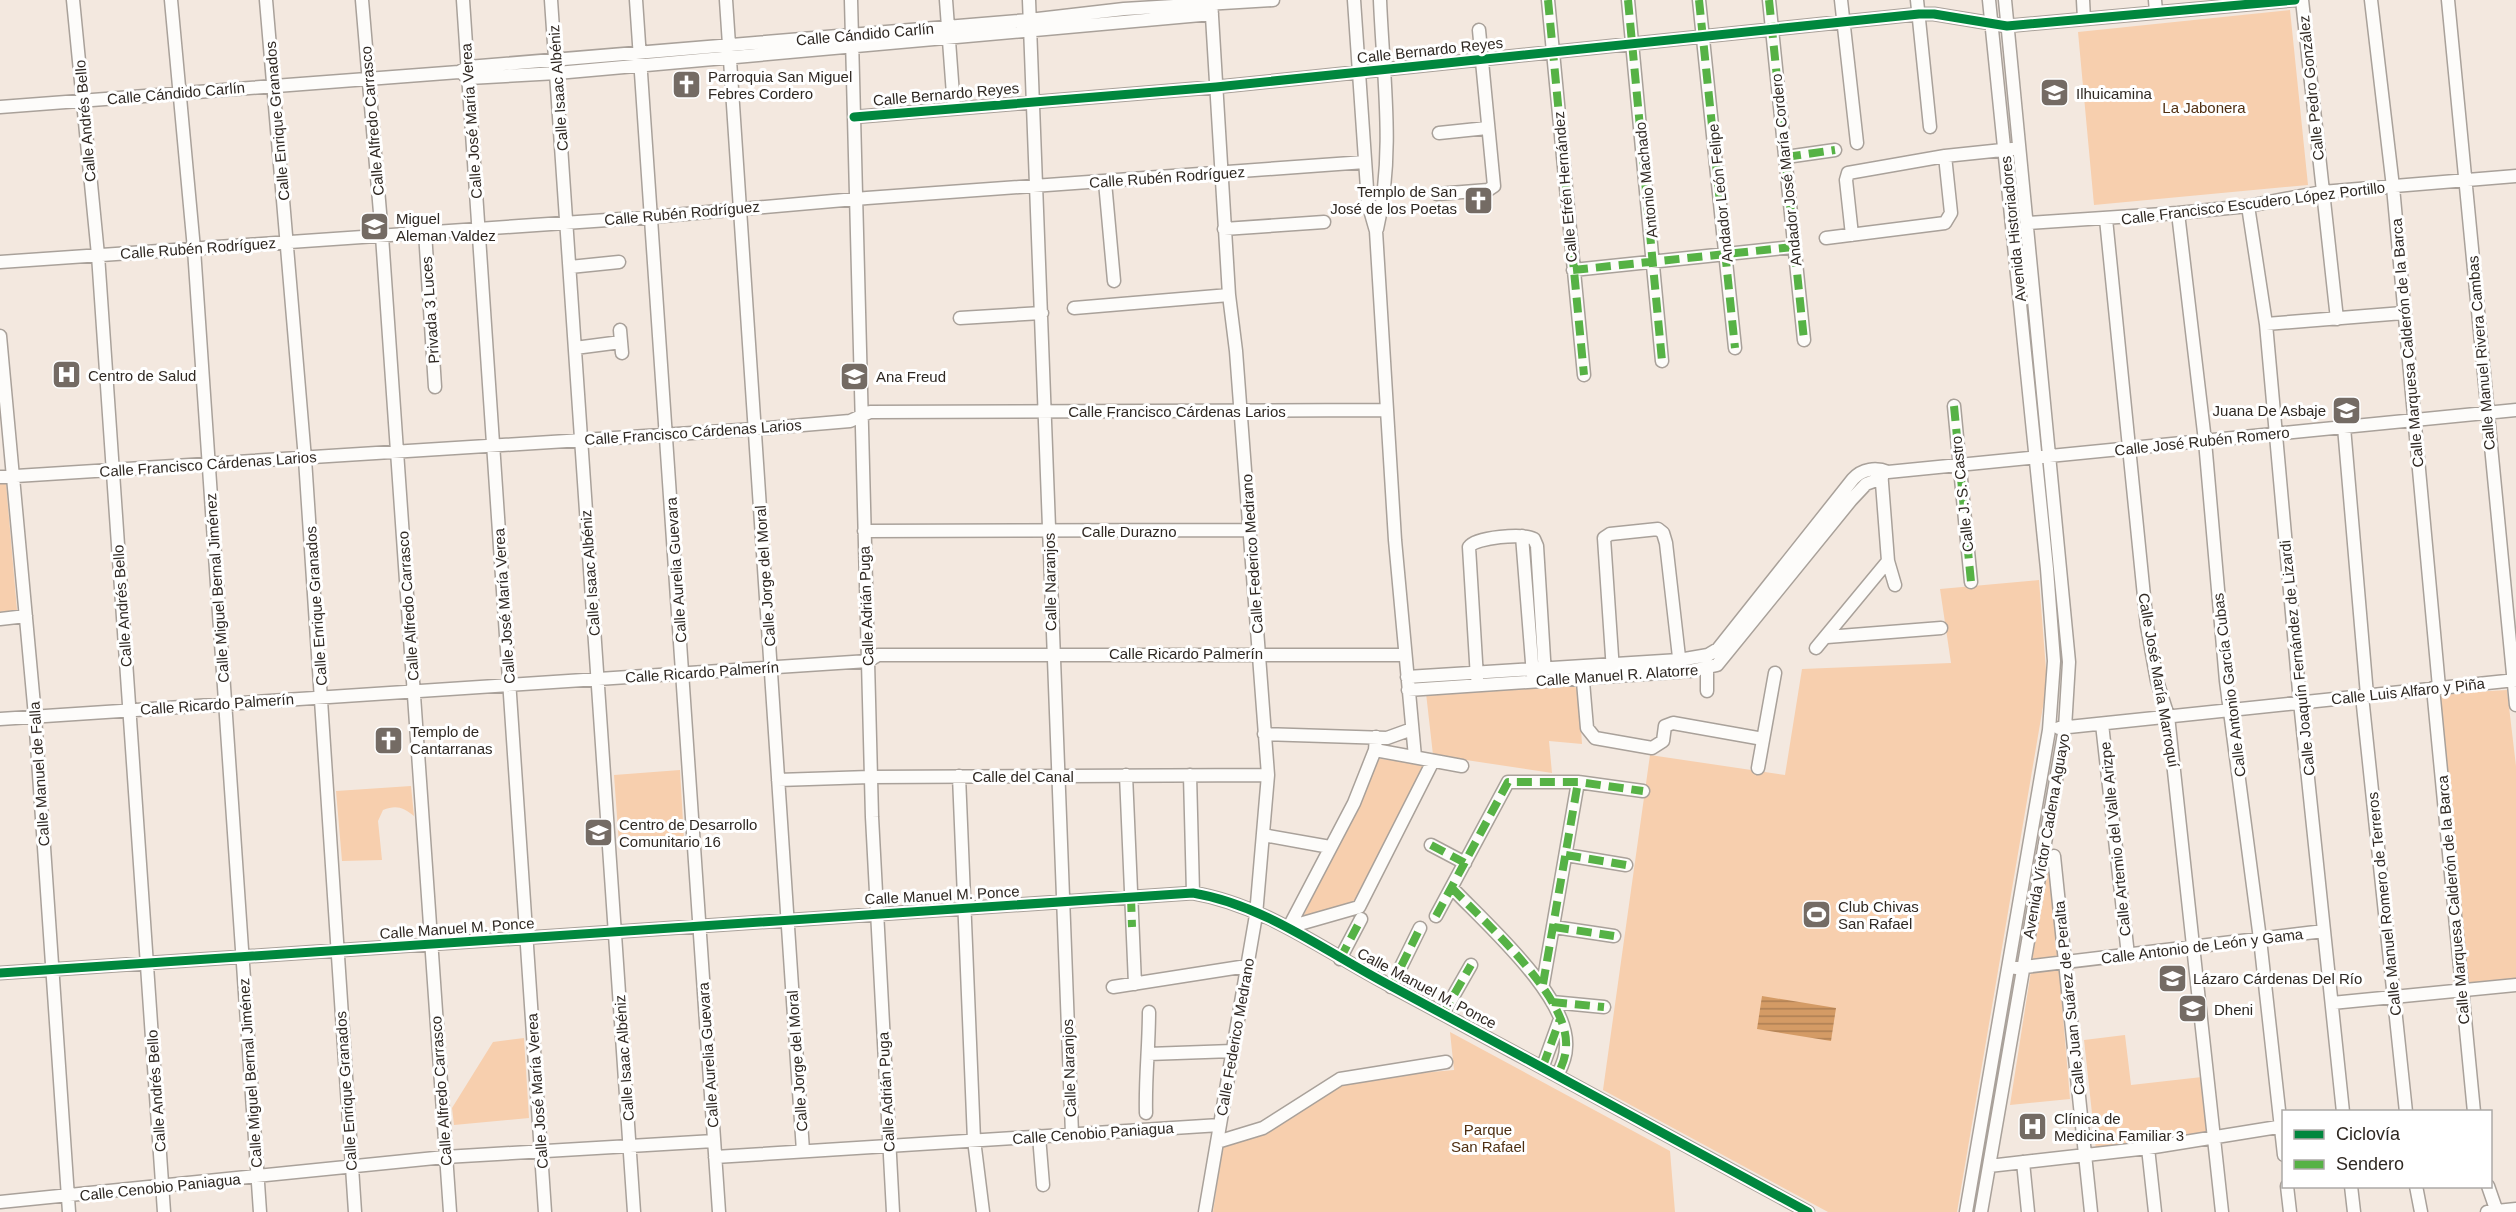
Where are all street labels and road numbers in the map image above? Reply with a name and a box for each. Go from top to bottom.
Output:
street label: Calle Pedro González [2295,15,2327,161]
street label: Calle Cándido Carlín [795,20,935,48]
street label: Calle Isaac Albéniz [545,24,571,152]
street label: Calle Bernardo Reyes [1356,34,1504,66]
street label: Calle Enrique Granados [262,41,292,201]
street label: Calle José María Verea [457,42,485,199]
street label: Calle Alfredo Carrasco [357,46,387,196]
street label: Calle Andrés Bello [71,59,99,183]
street label: Andador José María Cordero [1767,73,1805,267]
street label: Calle Cándido Carlín [106,79,246,107]
street label: Calle Bernardo Reyes [872,79,1020,109]
street label: Calle Efrén Hernández [1550,111,1580,263]
street label: Antonio Machado [1631,121,1661,239]
street label: Andador León Felipe [1704,123,1736,263]
street label: Avenida Historiadores [1997,155,2029,303]
street label: Calle Rubén Rodríguez [1089,163,1245,191]
street label: Calle Francisco Escudero López Portillo [2120,178,2386,228]
street label: Calle Rubén Rodríguez [604,198,760,228]
street label: Calle Marquesa Calderón de la Barca [2388,217,2426,468]
street label: Calle Rubén Rodríguez [120,234,276,262]
street label: Calle Manuel Rivera Cambas [2464,255,2498,451]
street label: Privada 3 Luces [418,256,442,364]
street label: Calle Francisco Cárdenas Larios [1068,403,1286,420]
street label: Calle Francisco Cárdenas Larios [584,416,802,448]
street label: Calle José Rubén Romero [2114,423,2290,459]
street label: Calle J. S. Castro [1947,435,1977,553]
street label: Calle Francisco Cárdenas Larios [99,448,317,480]
street label: Calle Federico Medrano [1238,474,1266,634]
street label: Calle Miguel Bernal Jiménez [202,493,232,683]
street label: Calle Aurelia Guevara [662,496,690,643]
street label: Calle Jorge del Moral [752,505,778,647]
street label: Calle Isaac Albéniz [577,509,603,637]
street label: Calle Durazno [1081,523,1177,540]
street label: Calle Enrique Granados [302,526,330,686]
street label: Calle José María Verea [490,527,518,684]
street label: Calle Alfredo Carrasco [394,531,422,681]
street label: Calle Naranjos [1041,533,1059,631]
street label: Calle Joaquín Fernández de Lizardi [2276,539,2318,777]
street label: Calle Andrés Bello [109,544,135,668]
street label: Calle Adrián Puga [855,545,877,666]
street label: Calle José María Marroquí [2135,591,2183,769]
street label: Calle Antonio García Cubas [2209,592,2249,778]
street label: Calle Ricardo Palmerín [1109,645,1263,662]
street label: Calle Ricardo Palmerín [624,658,780,686]
street label: Calle Manuel R. Alatorre [1535,661,1699,689]
street label: Calle Luis Alfaro y Piña [2330,674,2486,708]
street label: Calle Ricardo Palmerín [139,690,295,718]
street label: Calle Manuel de Falla [25,700,53,847]
street label: Avenida Víctor Cadena Aguayo [2020,732,2072,940]
street label: Calle Artemio del Valle Arizpe [2096,741,2134,937]
street label: Calle del Canal [972,768,1074,785]
street label: Calle Marquesa Calderón de la Barca [2434,774,2472,1025]
street label: Calle Manuel Romero de Terreros [2364,791,2404,1017]
street label: Calle Manuel M. Ponce [864,882,1020,908]
street label: Calle Juan Suárez de Peralta [2050,899,2088,1096]
street label: Calle Manuel M. Ponce [379,914,535,942]
street label: Calle Antonio de León y Gama [2100,925,2305,967]
street label: Calle Manuel M. Ponce [1355,944,1499,1032]
street label: Calle Federico Medrano [1213,957,1257,1117]
street label: Calle Miguel Bernal Jiménez [235,978,265,1168]
street label: Calle Aurelia Guevara [694,981,722,1128]
street label: Calle Jorge del Moral [784,990,810,1132]
street label: Calle Isaac Albéniz [611,994,637,1122]
street label: Calle Enrique Granados [332,1011,360,1171]
street label: Calle José María Verea [523,1012,551,1169]
street label: Calle Alfredo Carrasco [427,1016,455,1166]
street label: Calle Naranjos [1059,1019,1079,1117]
street label: Calle Andrés Bello [143,1029,169,1153]
street label: Calle Adrián Puga [874,1031,898,1152]
street label: Calle Cenobio Paniagua [1012,1119,1175,1147]
street label: Calle Cenobio Paniagua [79,1170,242,1204]

